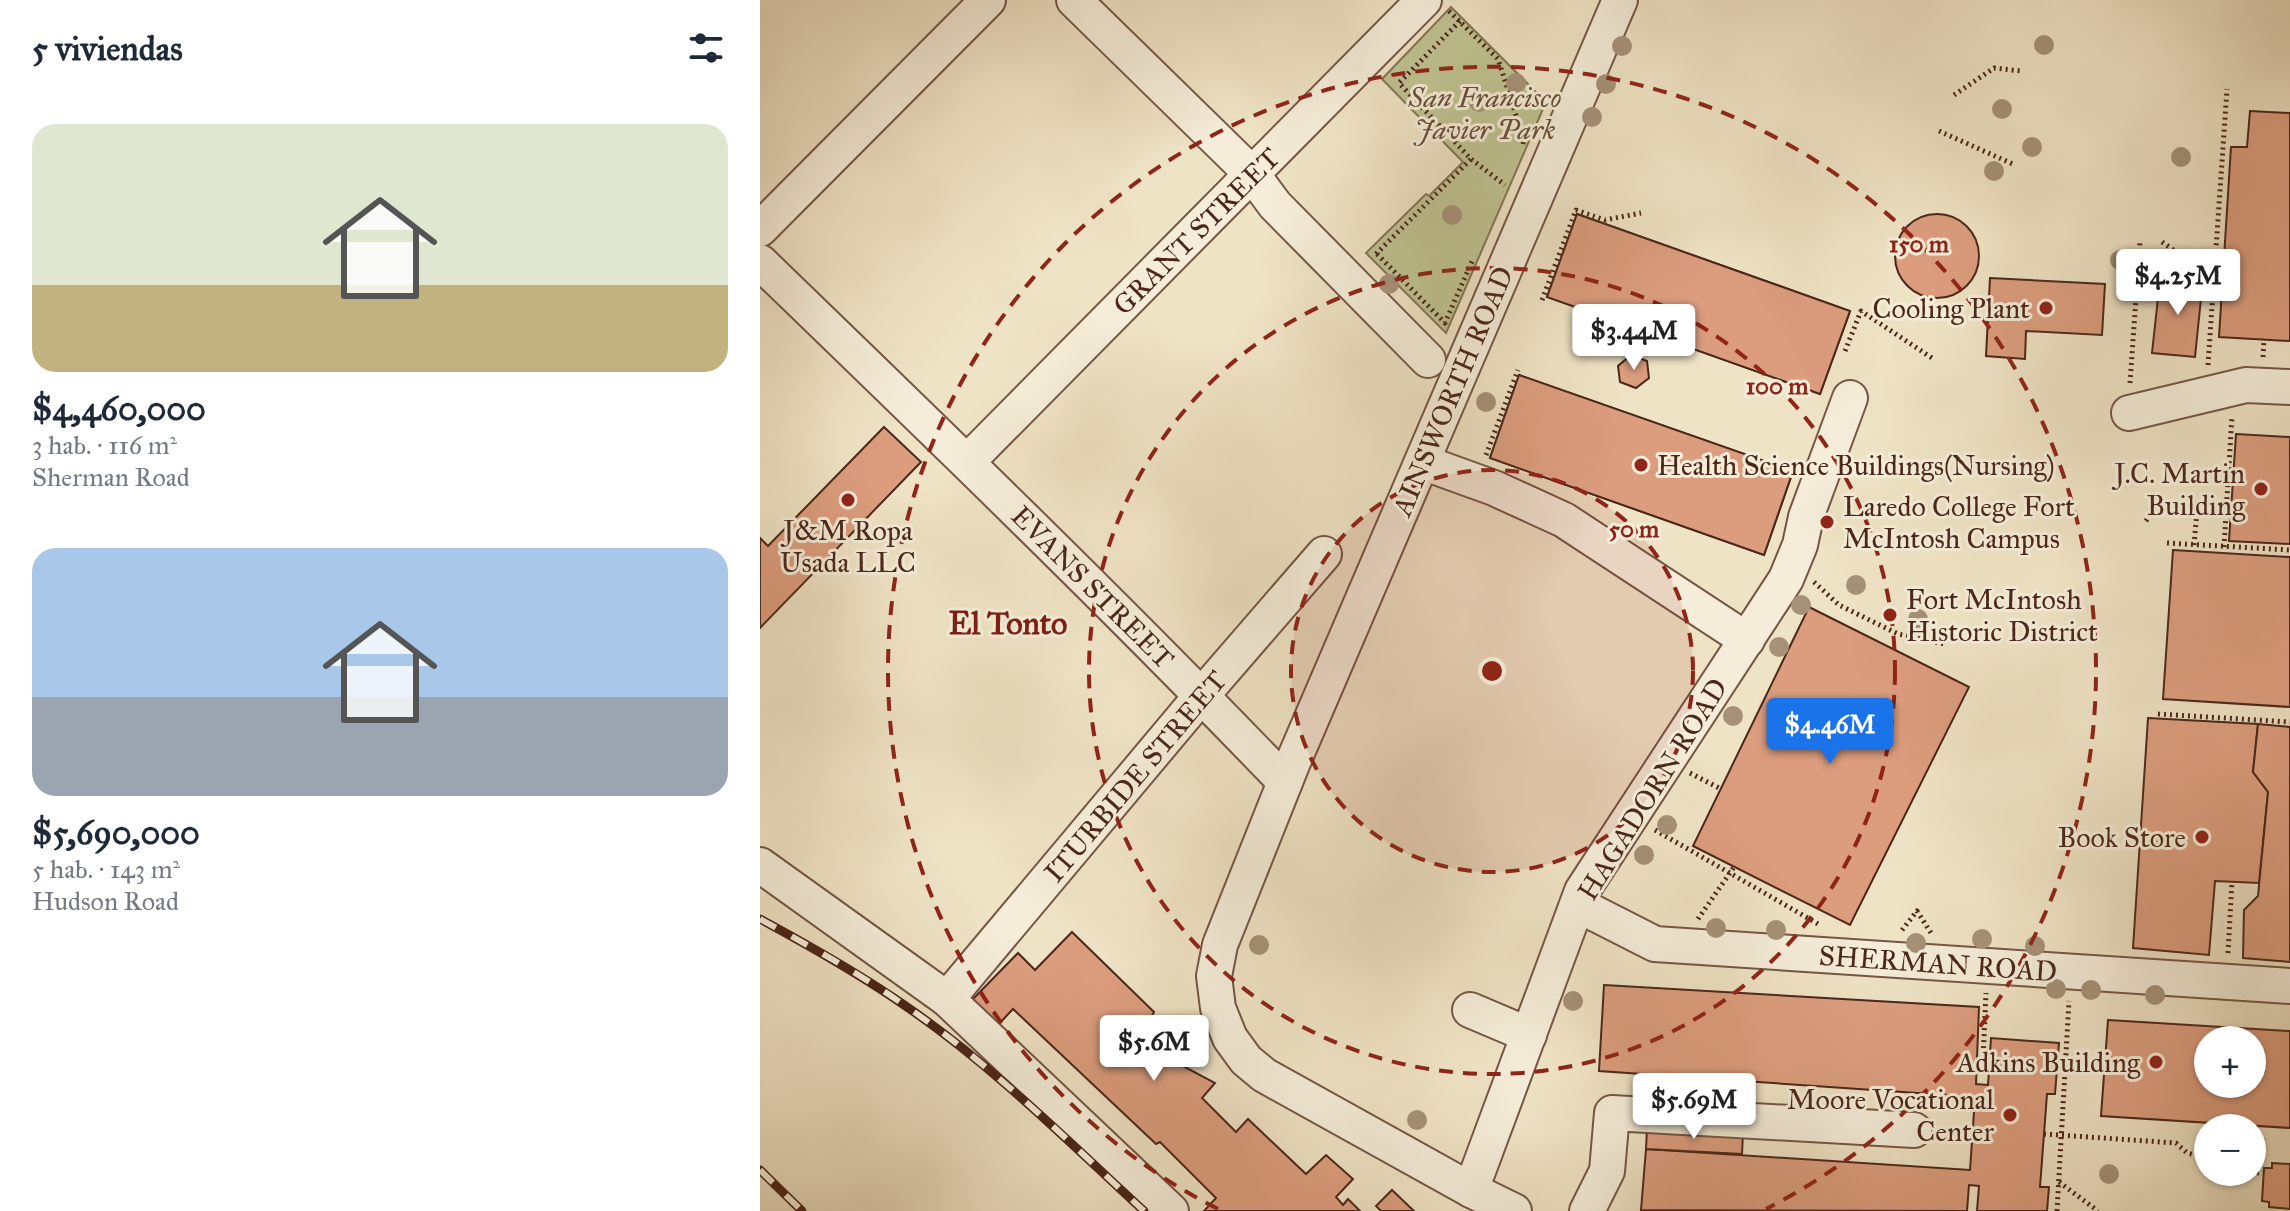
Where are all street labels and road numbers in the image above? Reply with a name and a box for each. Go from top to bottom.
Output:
street label: GRANT STREET [1105,140,1287,322]
street label: AINSWORTH ROAD [1384,261,1521,522]
street label: EVANS STREET [1004,498,1182,676]
street label: ITURBIDE STREET [1037,663,1234,889]
street label: HAGADORN ROAD [1570,672,1735,907]
street label: SHERMAN ROAD [1818,938,2058,989]

